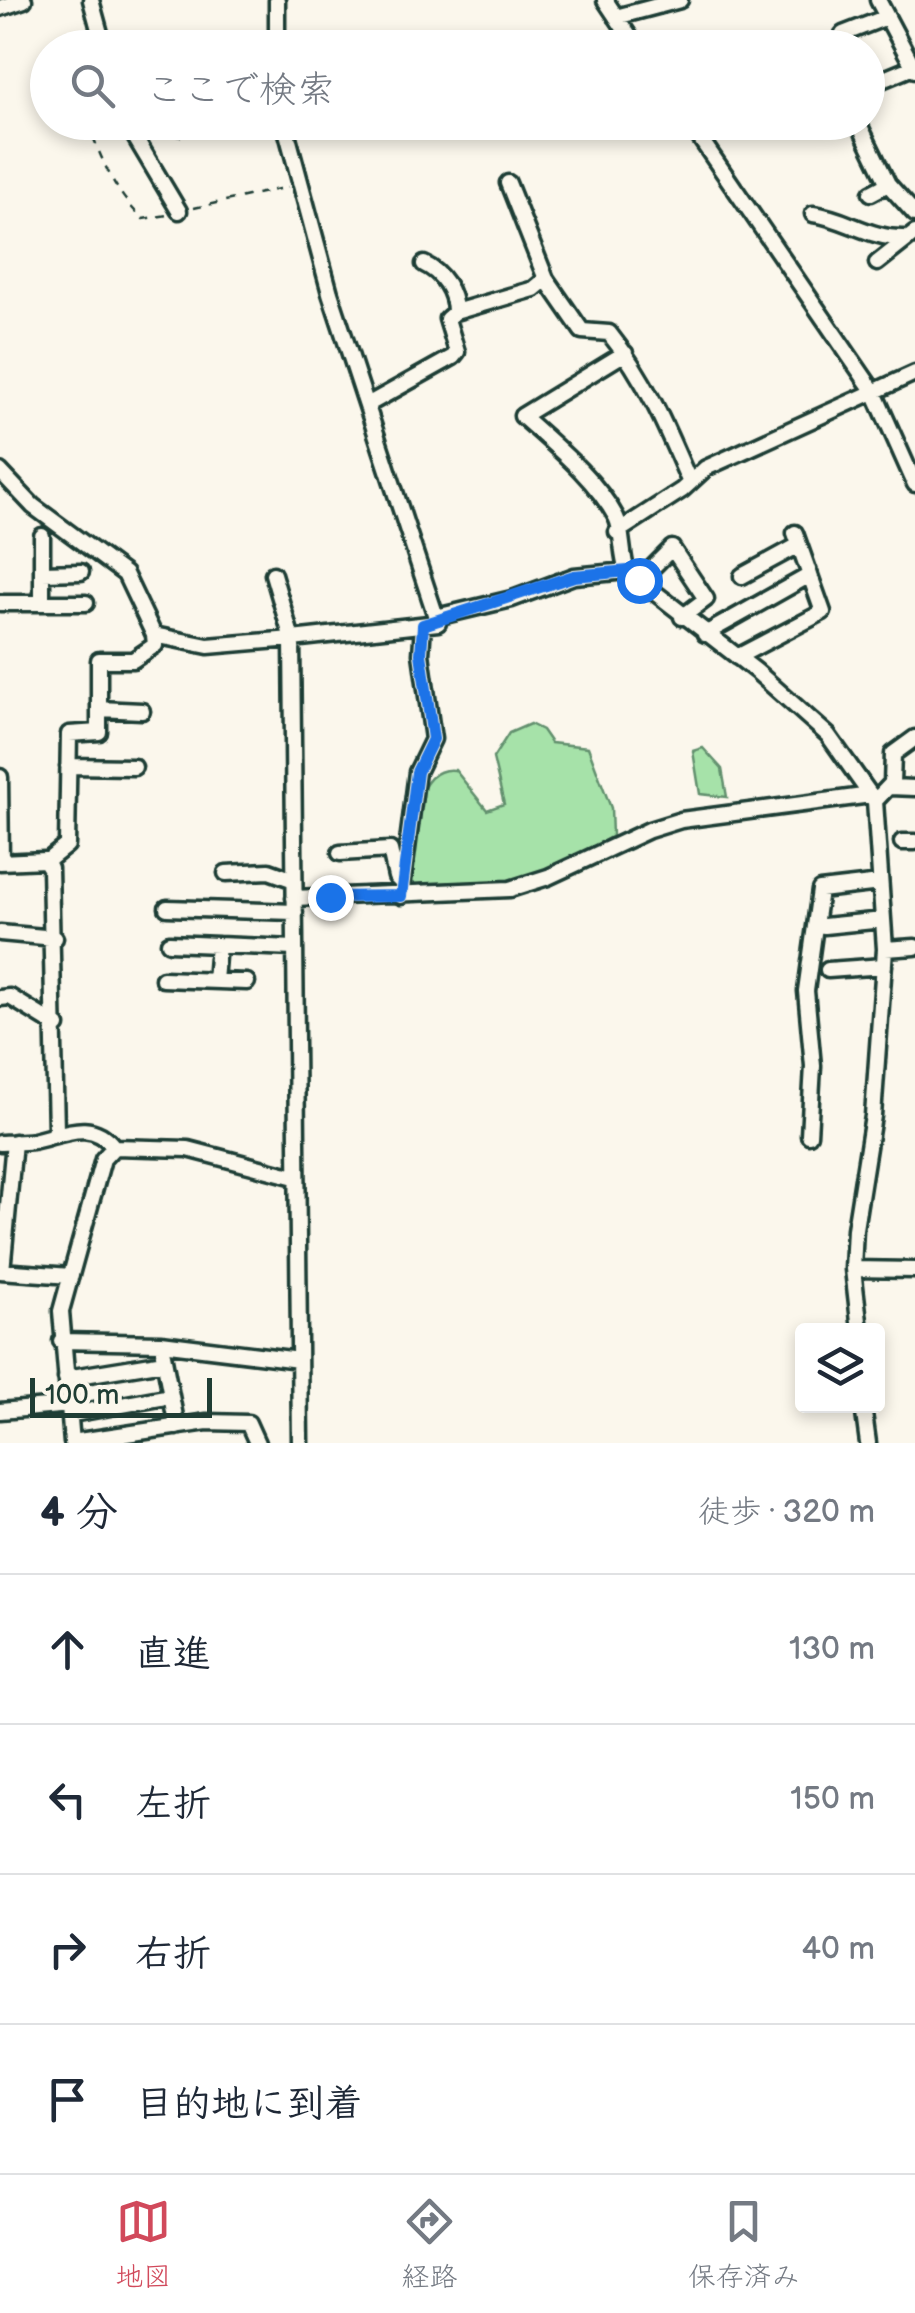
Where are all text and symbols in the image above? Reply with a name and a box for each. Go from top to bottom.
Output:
search box [30,30,885,140]
icon: search [65,58,120,113]
text: ここで検索 [145,68,335,113]
route start [617,558,663,604]
route end [308,875,354,921]
map controls [795,1323,885,1413]
button: layers [795,1323,885,1413]
scale bar [30,1373,212,1418]
text: 100 m [45,1379,119,1412]
text: 4 分 [40,1488,118,1539]
text: 徒歩 · 320 m [698,1493,875,1532]
icon: ahead [40,1622,95,1677]
text: 130 m [789,1630,875,1669]
text: 直進 [135,1632,211,1677]
icon: left [40,1772,95,1827]
text: 150 m [790,1780,875,1819]
text: 左折 [135,1782,211,1827]
icon: right [40,1922,95,1977]
text: 40 m [802,1930,875,1969]
text: 右折 [135,1932,211,1977]
icon: arrive [40,2072,95,2127]
text: 目的地に到着 [135,2082,363,2127]
tab: 地図 [115,2194,171,2294]
tab: 経路 [401,2194,458,2294]
tab: 保存済み [688,2194,800,2294]

